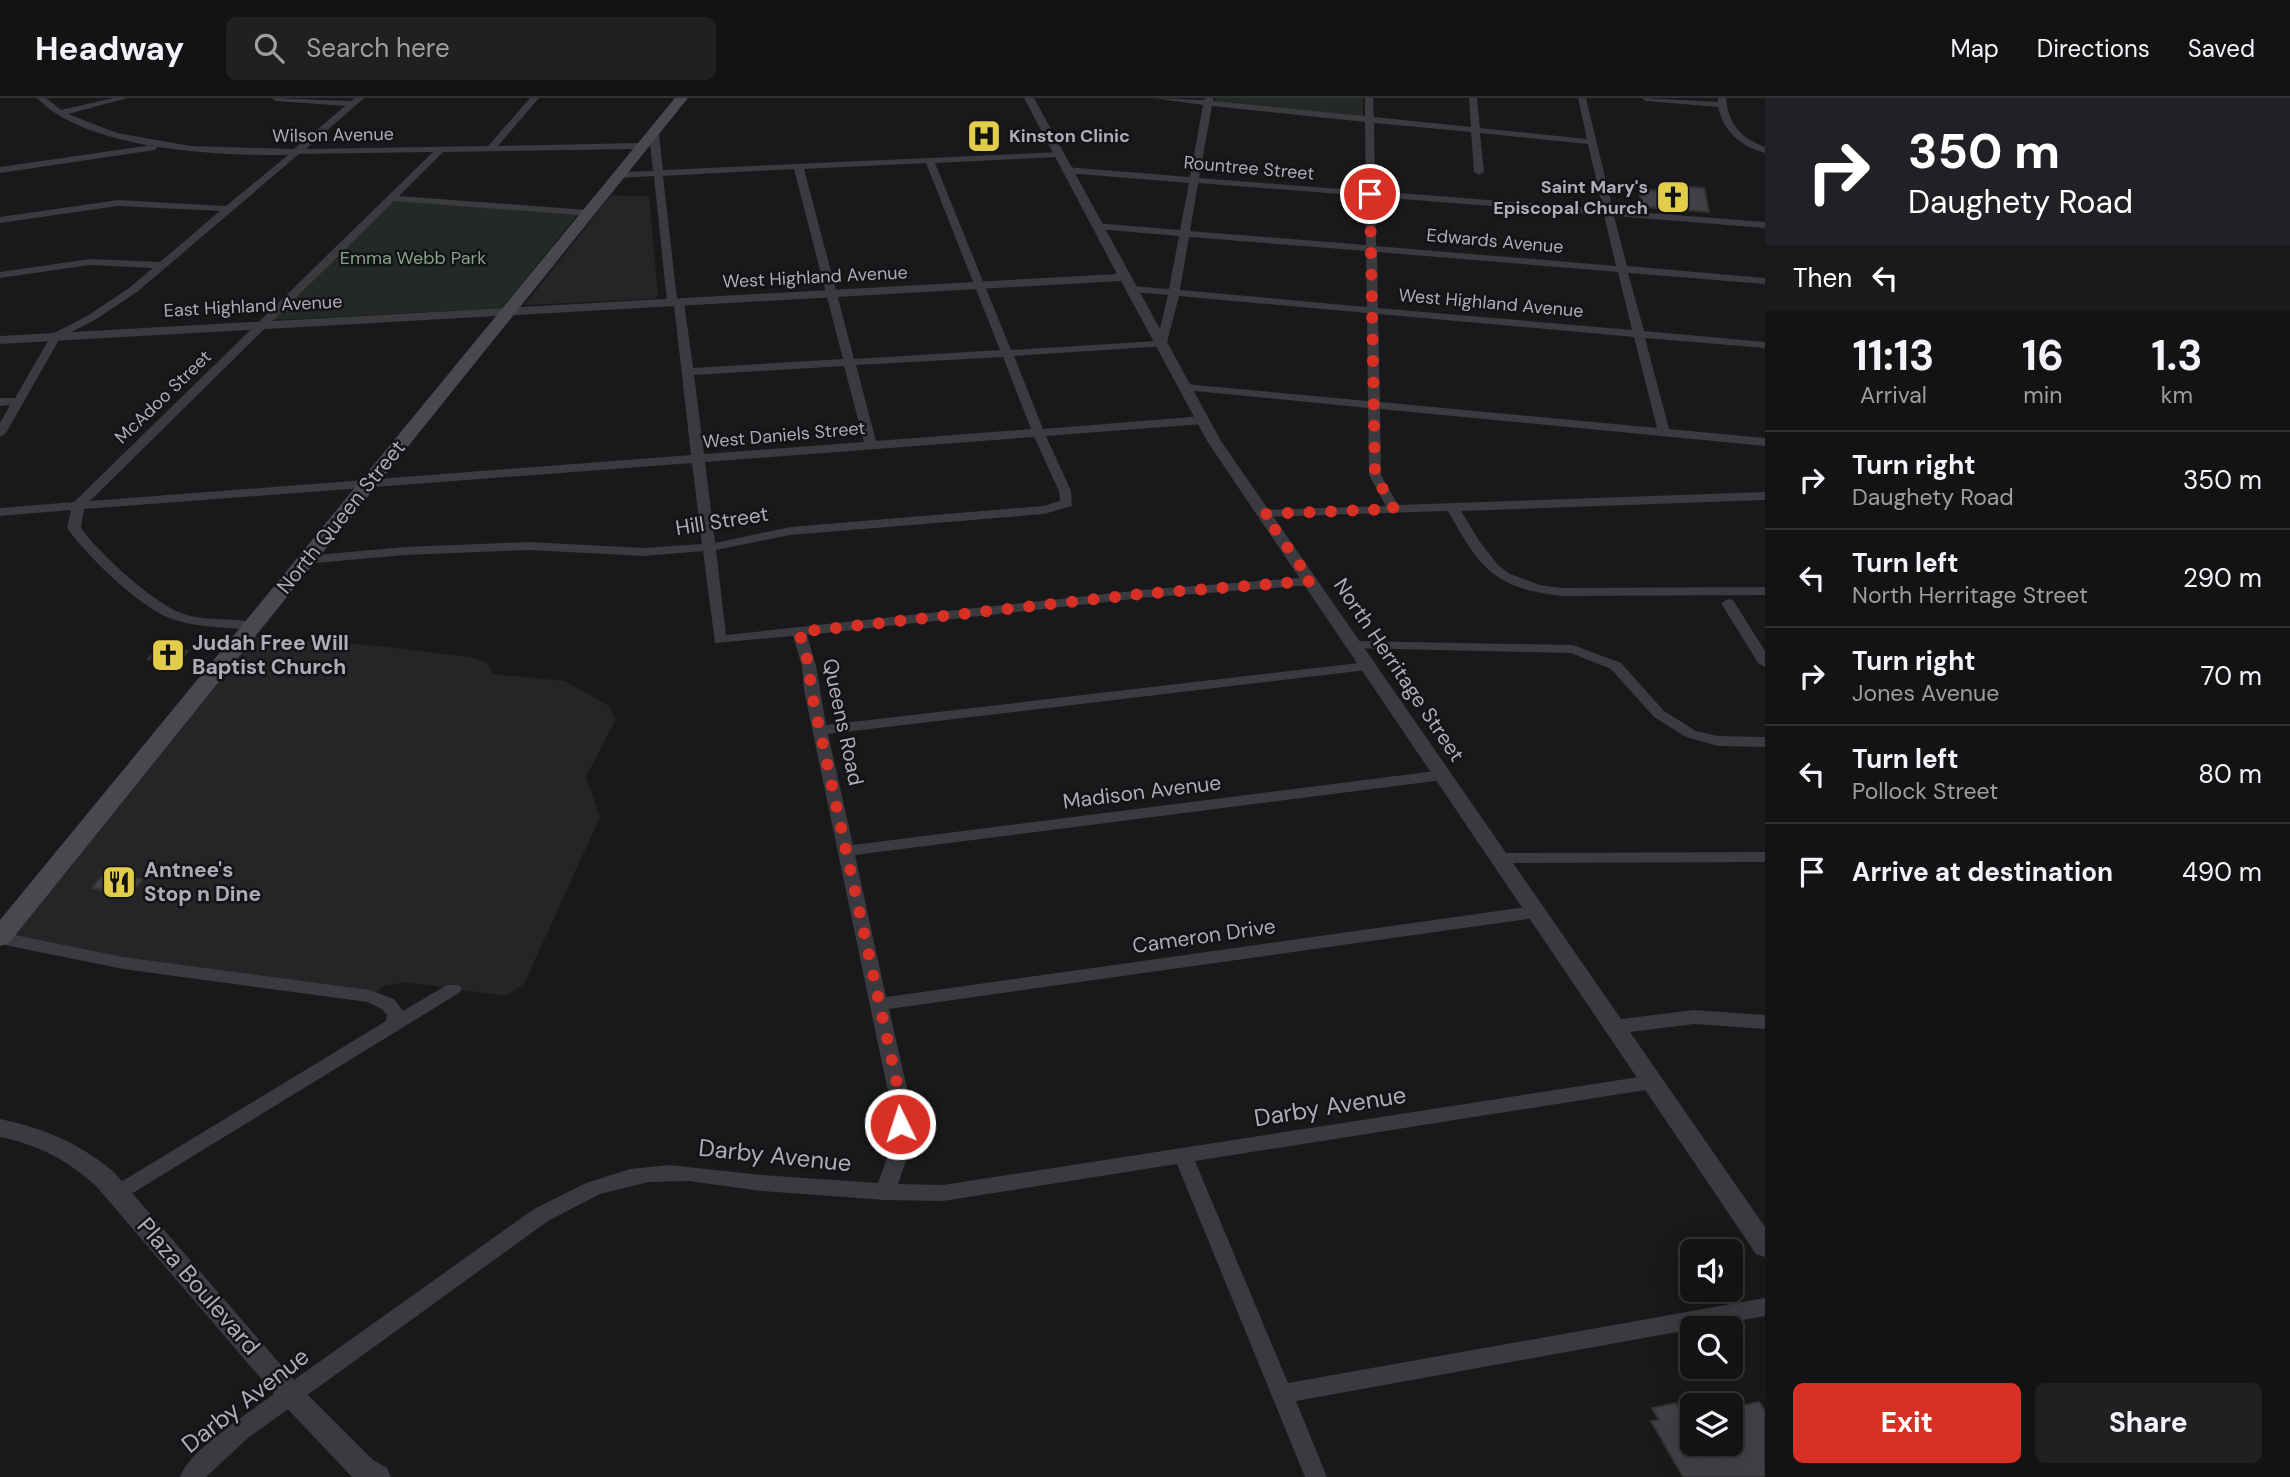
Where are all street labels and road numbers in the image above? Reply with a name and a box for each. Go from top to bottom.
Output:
street label: Wilson Avenue [272,122,394,148]
street label: Rountree Street [1183,150,1315,186]
street label: Edwards Avenue [1426,223,1564,259]
street label: West Highland Avenue [722,260,908,294]
street label: West Highland Avenue [1398,283,1584,323]
street label: East Highland Avenue [163,289,343,323]
street label: McAdoo Street [110,345,216,449]
street label: West Daniels Street [702,416,866,454]
street label: North Queen Street [270,434,412,600]
street label: Hill Street [673,500,771,542]
street label: North Herritage Street [1327,573,1471,767]
street label: Queens Road [816,656,870,788]
street label: Madison Avenue [1061,768,1223,816]
street label: Cameron Drive [1131,912,1277,960]
street label: Darby Avenue [1252,1079,1408,1133]
street label: Darby Avenue [697,1132,853,1178]
street label: Plaza Boulevard [131,1211,267,1361]
street label: Darby Avenue [175,1340,315,1460]

